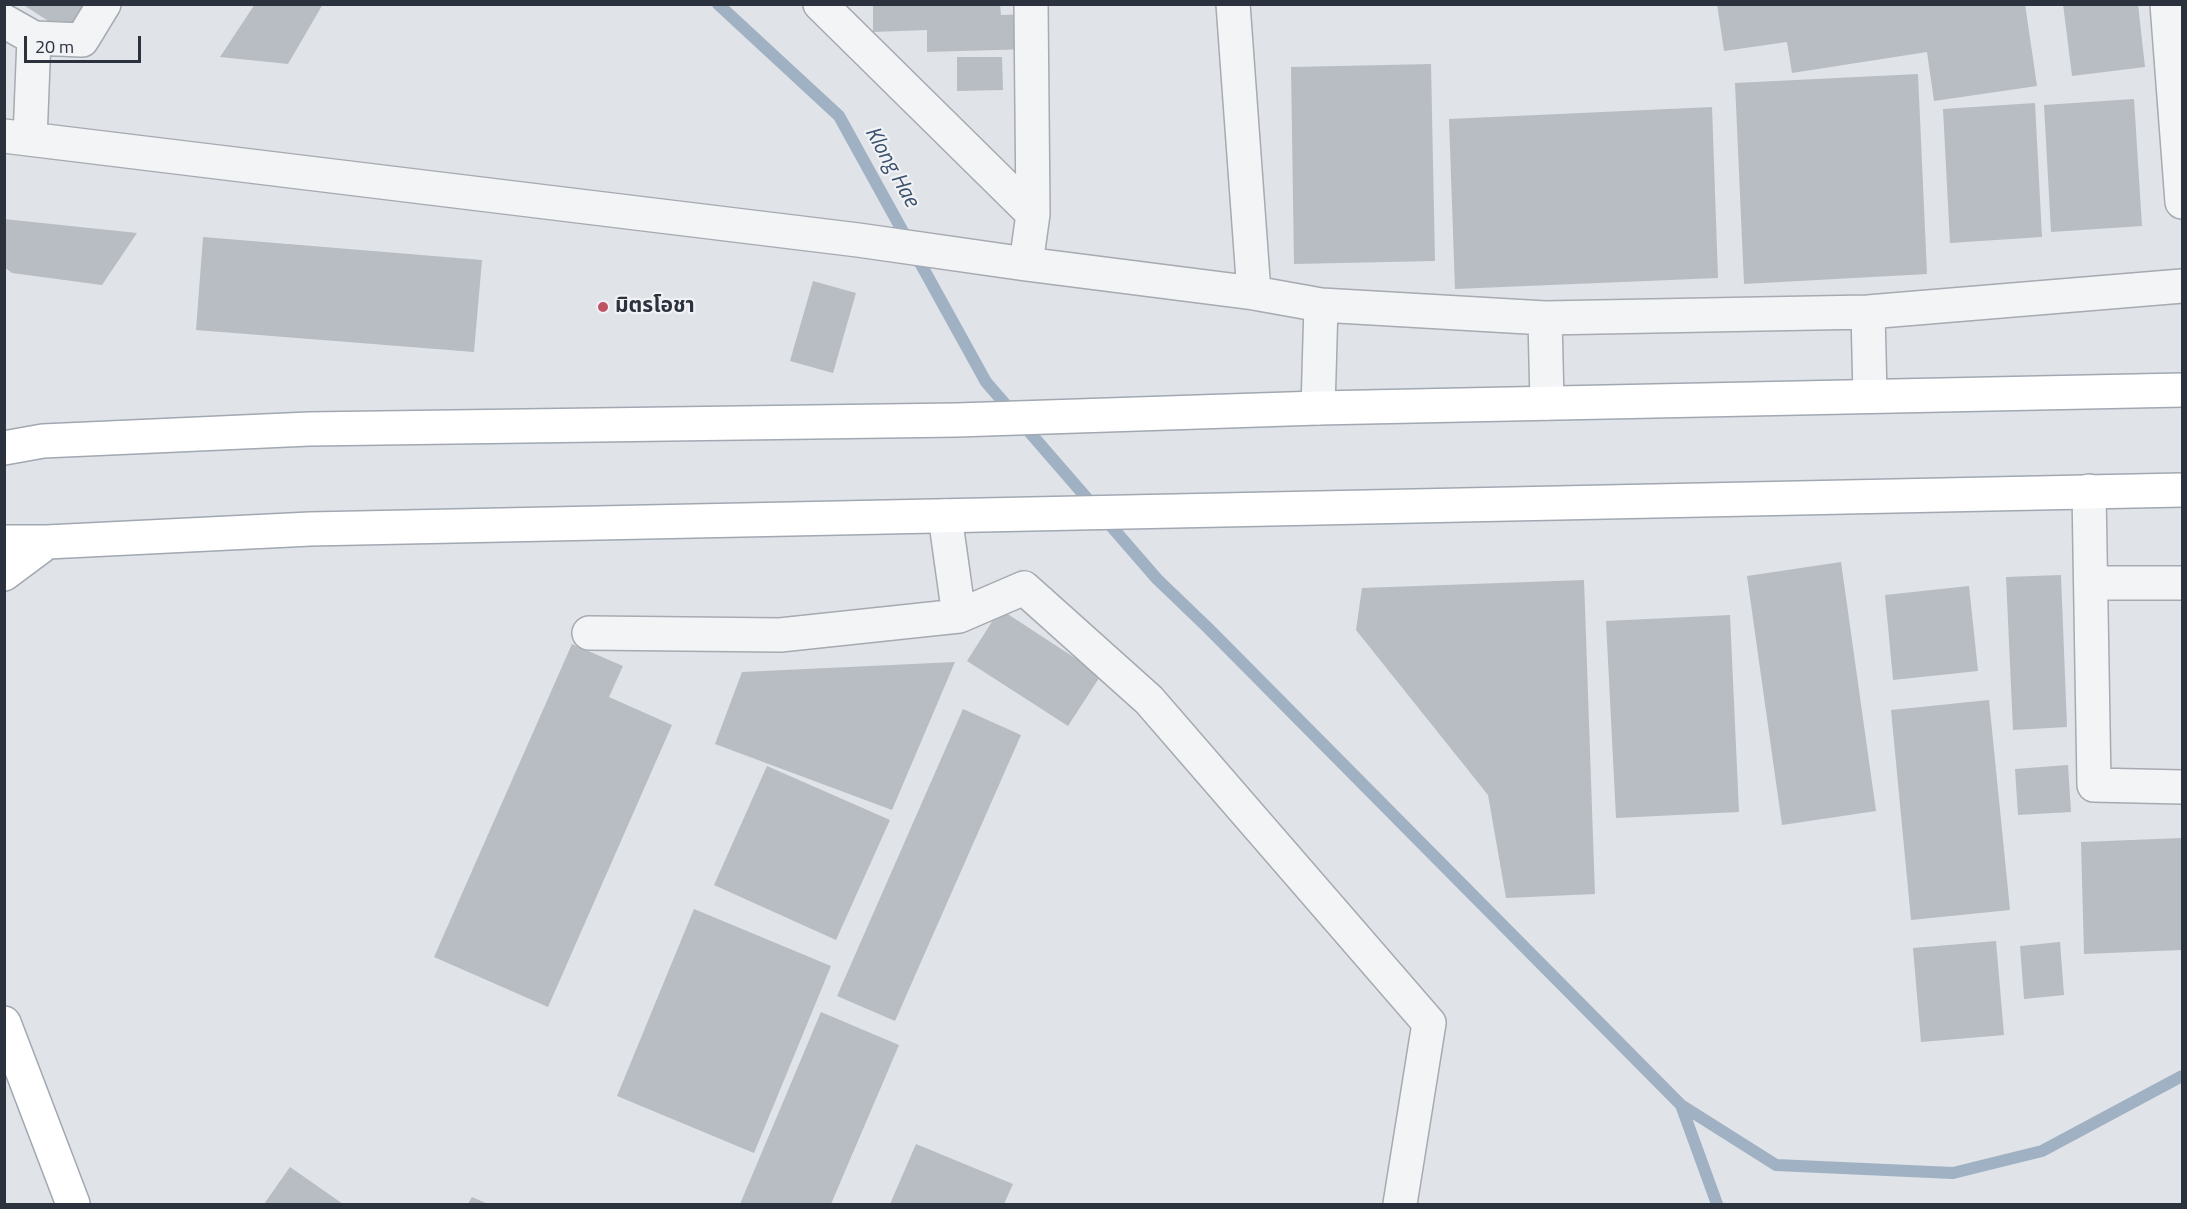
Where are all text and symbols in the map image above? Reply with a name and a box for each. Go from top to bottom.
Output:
scale bar [27,24,144,62]
text: 20 m [35,33,74,60]
water label: Klong Hae [858,122,924,212]
place label: มิตรโอชา [615,294,695,320]
marker: มิตรโอชา [596,300,610,314]

